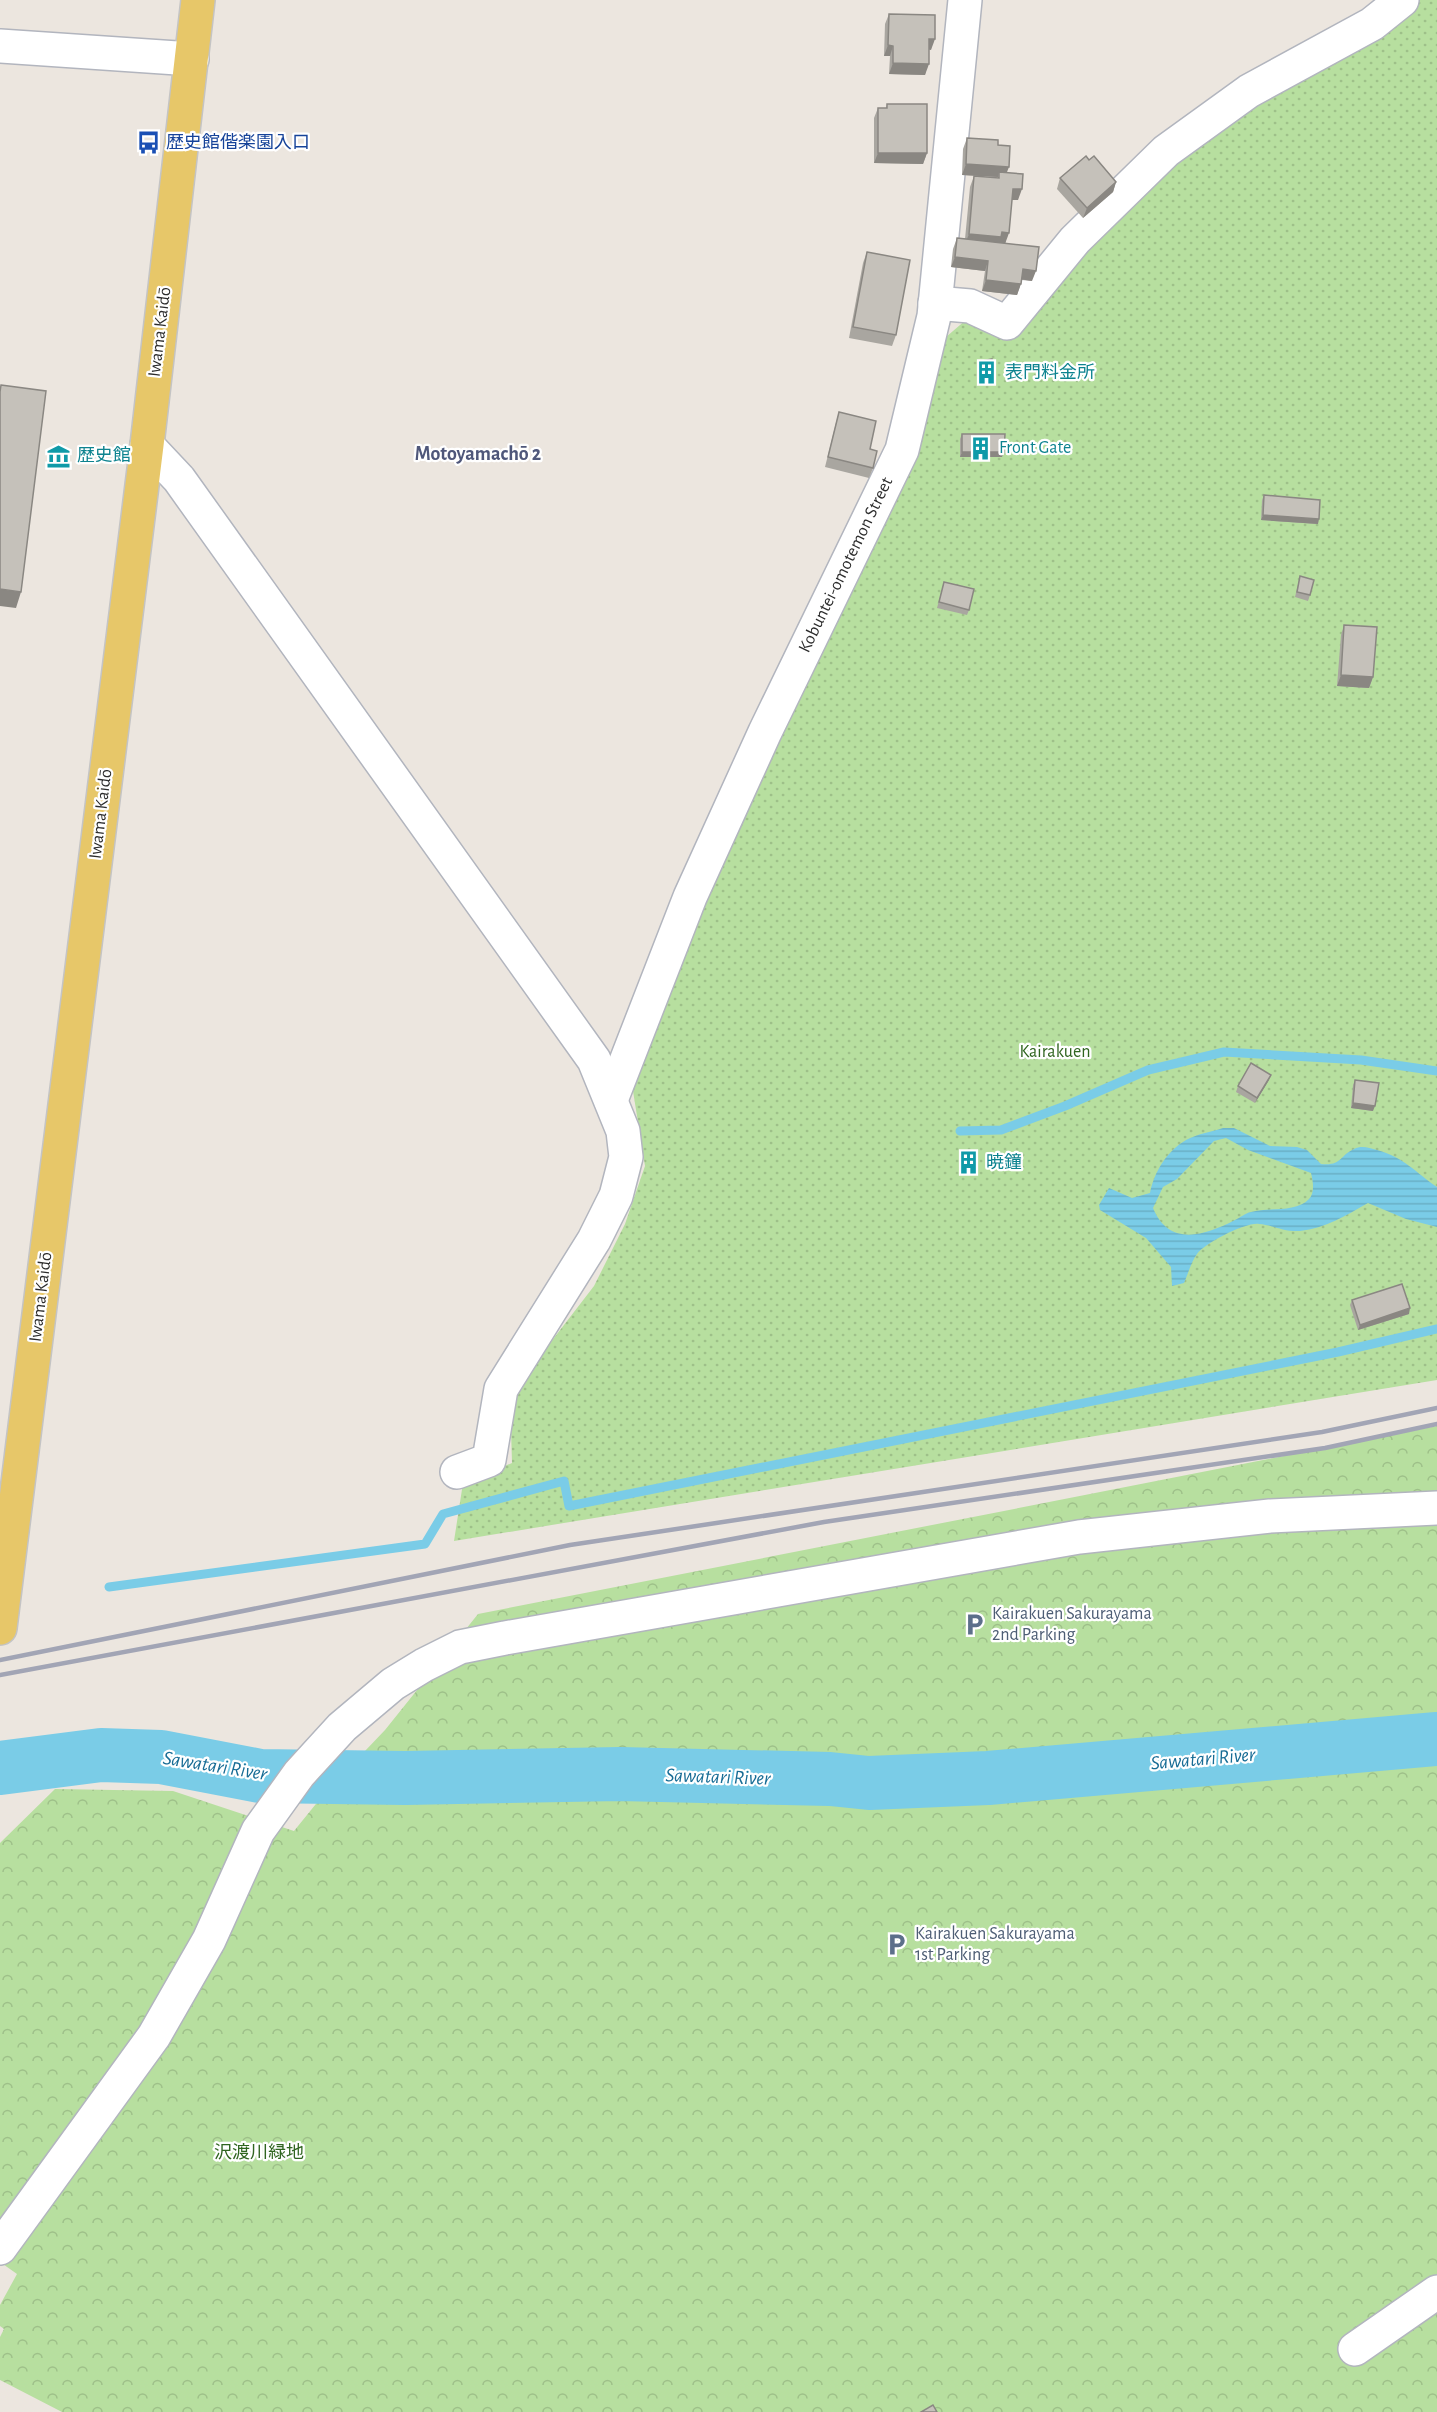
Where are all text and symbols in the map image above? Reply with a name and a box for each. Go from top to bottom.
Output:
bus stop icon: 歴史館偕楽園入口 [135,130,161,156]
place label: 歴史館偕楽園入口 [166,132,310,152]
street label: Iwama Kaidō [146,286,174,378]
building icon: 表門料金所 [974,360,1000,386]
place label: 表門料金所 [1005,362,1095,382]
building icon: Front Gate [968,435,994,461]
place label: Front Gate [999,439,1071,457]
museum icon: 歴史館 [46,443,72,469]
district label: Motoyamachō 2 [415,444,541,464]
place label: 歴史館 [77,446,131,465]
street label: Kobuntei-omotemon Street [796,474,896,656]
street label: Iwama Kaidō [87,768,115,860]
park label: Kairakuen [1019,1043,1091,1061]
building icon: 暁鐘 [955,1150,981,1176]
place label: 暁鐘 [986,1152,1022,1172]
street label: Iwama Kaidō [27,1251,55,1343]
place label: Kairakuen Sakurayama 2nd Parking [992,1605,1152,1644]
parking icon: Kairakuen Sakurayama 2nd Parking [961,1611,987,1637]
water label: Sawatari River [1150,1744,1257,1774]
water label: Sawatari River [162,1748,269,1784]
water label: Sawatari River [665,1765,771,1789]
place label: Kairakuen Sakurayama 1st Parking [915,1925,1075,1964]
parking icon: Kairakuen Sakurayama 1st Parking [884,1931,910,1957]
park label: 沢渡川緑地 [214,2143,304,2162]

